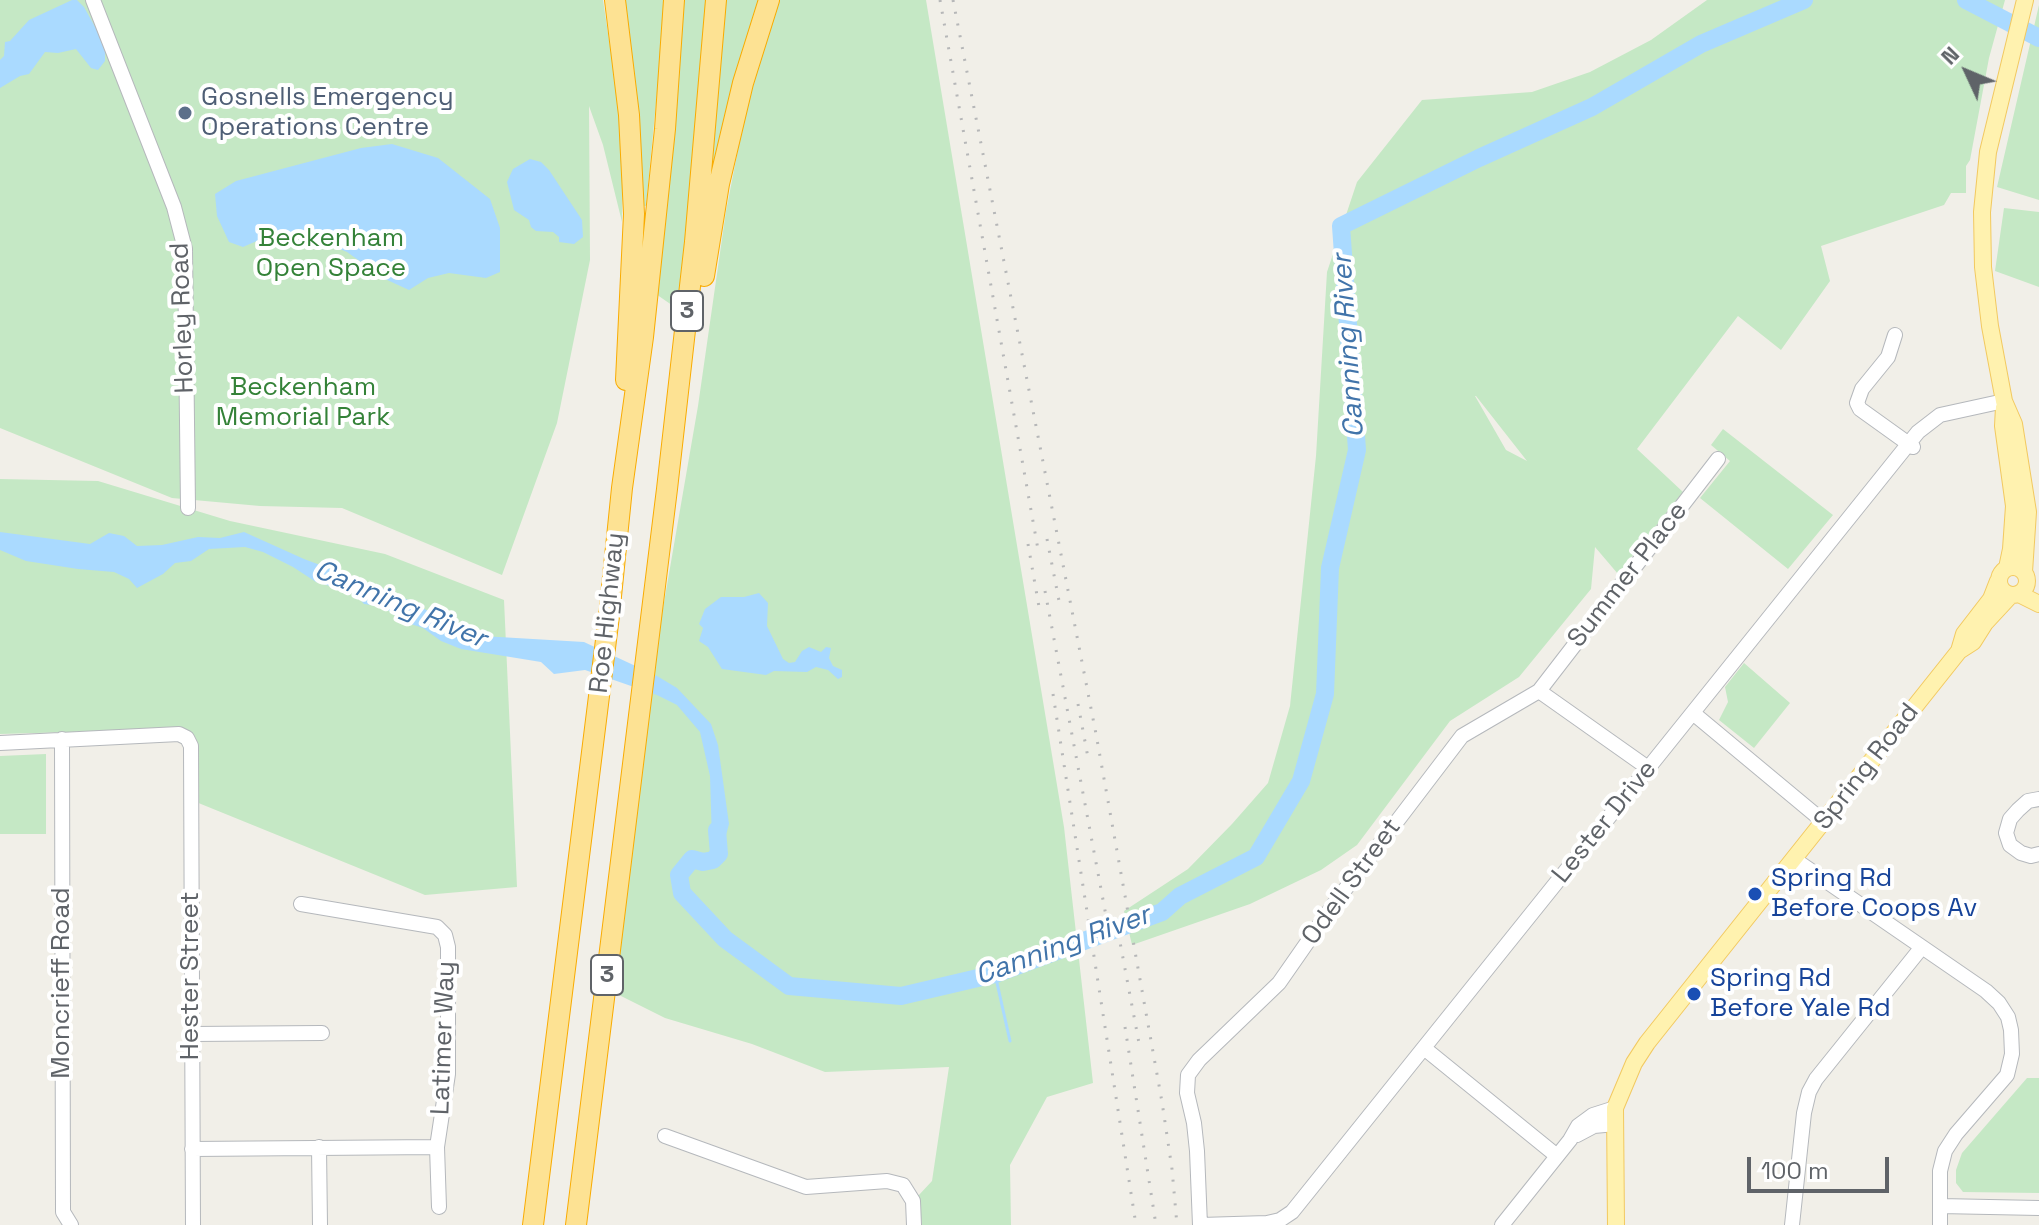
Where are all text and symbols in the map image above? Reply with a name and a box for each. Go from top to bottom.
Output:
north arrow [1927,32,2007,112]
text: N [1935,40,1965,70]
place label: Gosnells Emergency Operations Centre [201,82,454,144]
marker: Gosnells Emergency Operations Centre [176,104,194,122]
park label: Beckenham Open Space [256,223,406,284]
street label: Horley Road [165,242,201,394]
water label: Canning River [1326,253,1372,439]
road number: 3 [671,291,703,331]
park label: Beckenham Memorial Park [216,372,390,434]
street label: Summer Place [1562,496,1694,654]
street label: Roe Highway [584,531,632,695]
water label: Canning River [309,554,491,656]
street label: Spring Road [1808,698,1926,836]
street label: Lester Drive [1546,754,1664,890]
street label: Odell Street [1296,813,1408,951]
place label: Spring Rd Before Coops Av [1771,863,1977,924]
marker: Spring Rd Before Coops Av [1746,885,1764,903]
street label: Moncrieff Road [46,887,78,1079]
street label: Hester Street [175,892,207,1060]
water label: Canning River [971,899,1155,993]
road number: 3 [591,955,623,995]
street label: Latimer Way [426,961,462,1115]
place label: Spring Rd Before Yale Rd [1710,963,1891,1024]
marker: Spring Rd Before Yale Rd [1685,985,1703,1003]
scale bar [1751,1141,1893,1191]
text: 100 m [1761,1155,1829,1186]

